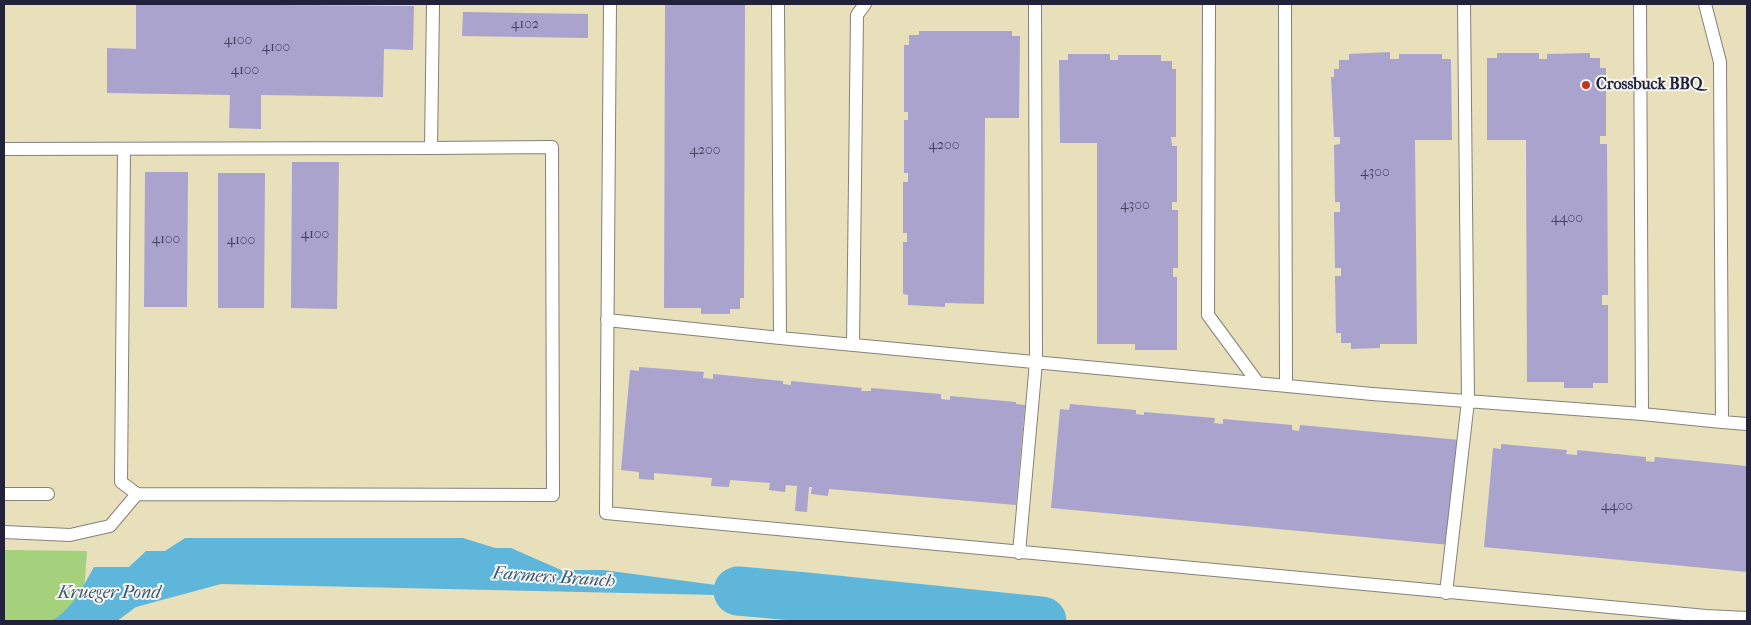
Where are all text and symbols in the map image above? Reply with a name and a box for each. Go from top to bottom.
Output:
house number: 4102 [511,17,539,33]
house number: 4100 [224,33,252,49]
house number: 4100 [262,40,290,56]
house number: 4100 [231,63,259,79]
place label: Crossbuck BBQ [1596,75,1702,95]
marker: Crossbuck BBQ [1580,79,1592,91]
house number: 4200 [929,138,959,154]
house number: 4200 [690,143,720,159]
house number: 4300 [1360,165,1390,181]
house number: 4300 [1120,198,1150,214]
house number: 4400 [1551,211,1583,227]
house number: 4100 [301,227,329,243]
house number: 4100 [152,232,180,248]
house number: 4100 [227,233,255,249]
house number: 4400 [1601,499,1633,515]
water label: Farmers Branch [492,563,616,593]
water label: Krueger Pond [58,583,160,605]

